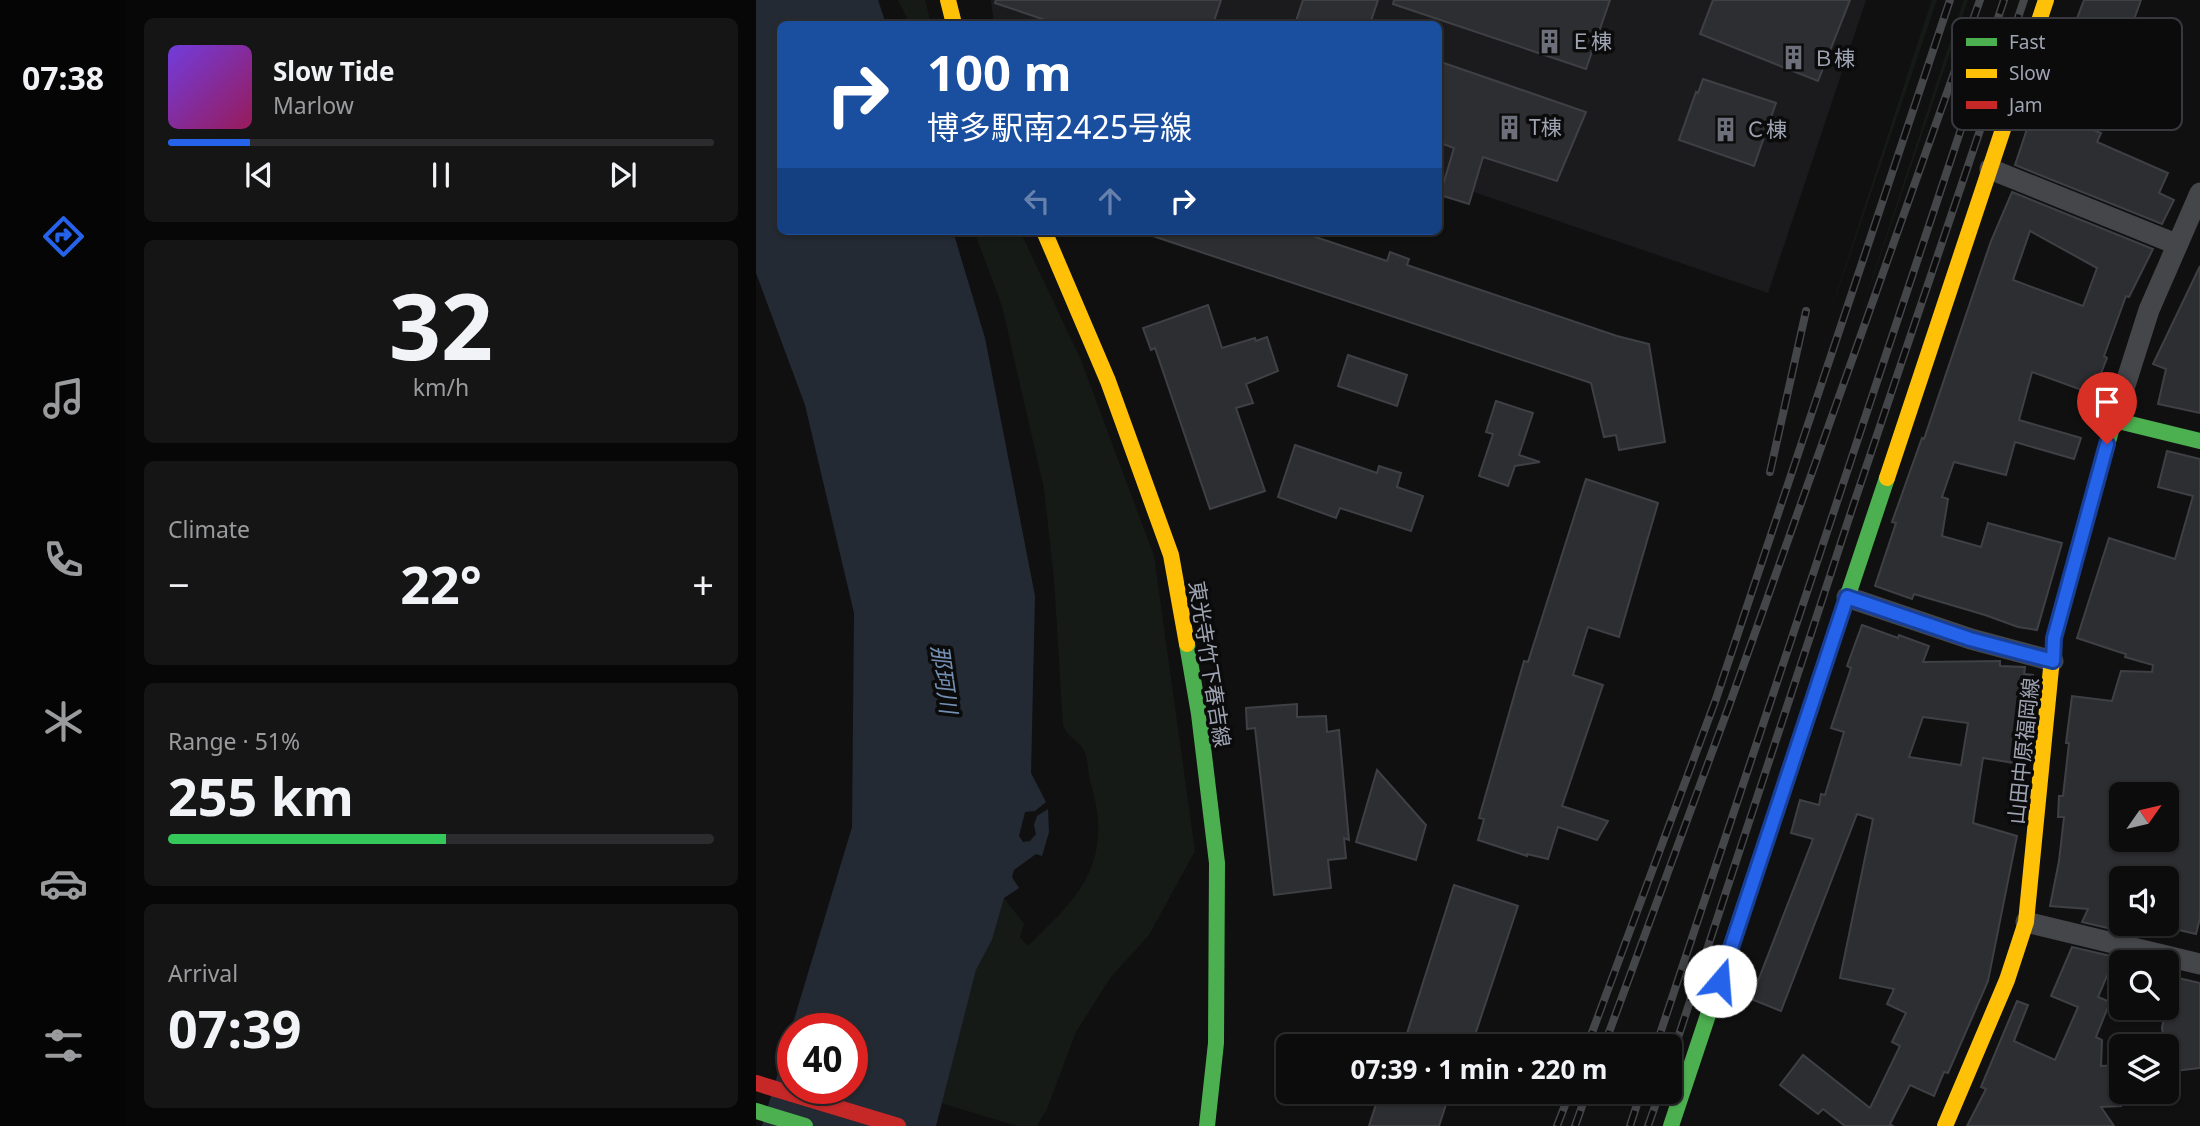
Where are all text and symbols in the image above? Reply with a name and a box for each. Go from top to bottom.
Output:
legend [1952,18,2182,130]
building icon: Ｅ棟 [1536,27,1564,55]
place label: Ｅ棟 [1570,27,1612,55]
text: Fast [2009,29,2046,55]
text: 100 m [927,39,1072,105]
building icon: Ｂ棟 [1779,44,1807,72]
place label: Ｂ棟 [1813,44,1855,72]
icon: right [812,49,903,140]
text: Slow Tide [273,53,395,89]
text: 07:38 [22,56,104,99]
text: Slow [2009,60,2050,86]
text: Marlow [273,89,354,121]
text: Jam [2007,92,2043,118]
text: 博多駅南2425号線 [927,105,1192,148]
building icon: T棟 [1495,113,1523,141]
place label: T棟 [1529,113,1562,141]
building icon: Ｃ棟 [1711,115,1739,143]
place label: Ｃ棟 [1745,115,1787,143]
icon: previous [240,156,278,194]
icon: pause [422,156,460,194]
icon: next [604,156,642,194]
icon: left [1018,182,1056,220]
icon: ahead [1091,182,1129,220]
icon: right [1164,182,1202,220]
icon: directions [39,212,88,261]
text: 32 [389,263,493,387]
text: km/h [413,371,469,403]
pin [2077,372,2137,444]
icon: music [39,374,88,423]
icon: arrive [2088,383,2126,421]
text: Climate [168,513,250,545]
icon: phone [39,535,88,584]
text: 22° [400,548,482,619]
text: − [168,558,190,610]
text: + [692,558,714,610]
street label: 東光寺竹下春吉線 [1183,579,1237,749]
water label: 那珂川 [924,643,966,718]
street label: 山田中原福岡線 [2001,676,2045,826]
icon: climate [39,697,88,746]
text: Range · 51% [168,725,300,757]
text: 255 km [168,760,354,831]
north arrow [2109,782,2179,852]
map controls [2109,782,2179,1104]
icon: car [39,859,88,908]
button: sound [2109,866,2179,936]
position arrow [1683,944,1757,1018]
button: search [2109,950,2179,1020]
text: Arrival [168,957,238,989]
text: 07:39 [168,992,302,1063]
speed limit sign: 40 [777,1013,868,1104]
icon: filters [39,1021,88,1070]
button: layers [2109,1034,2179,1104]
text: 07:39 · 1 min · 220 m [1351,1051,1607,1087]

